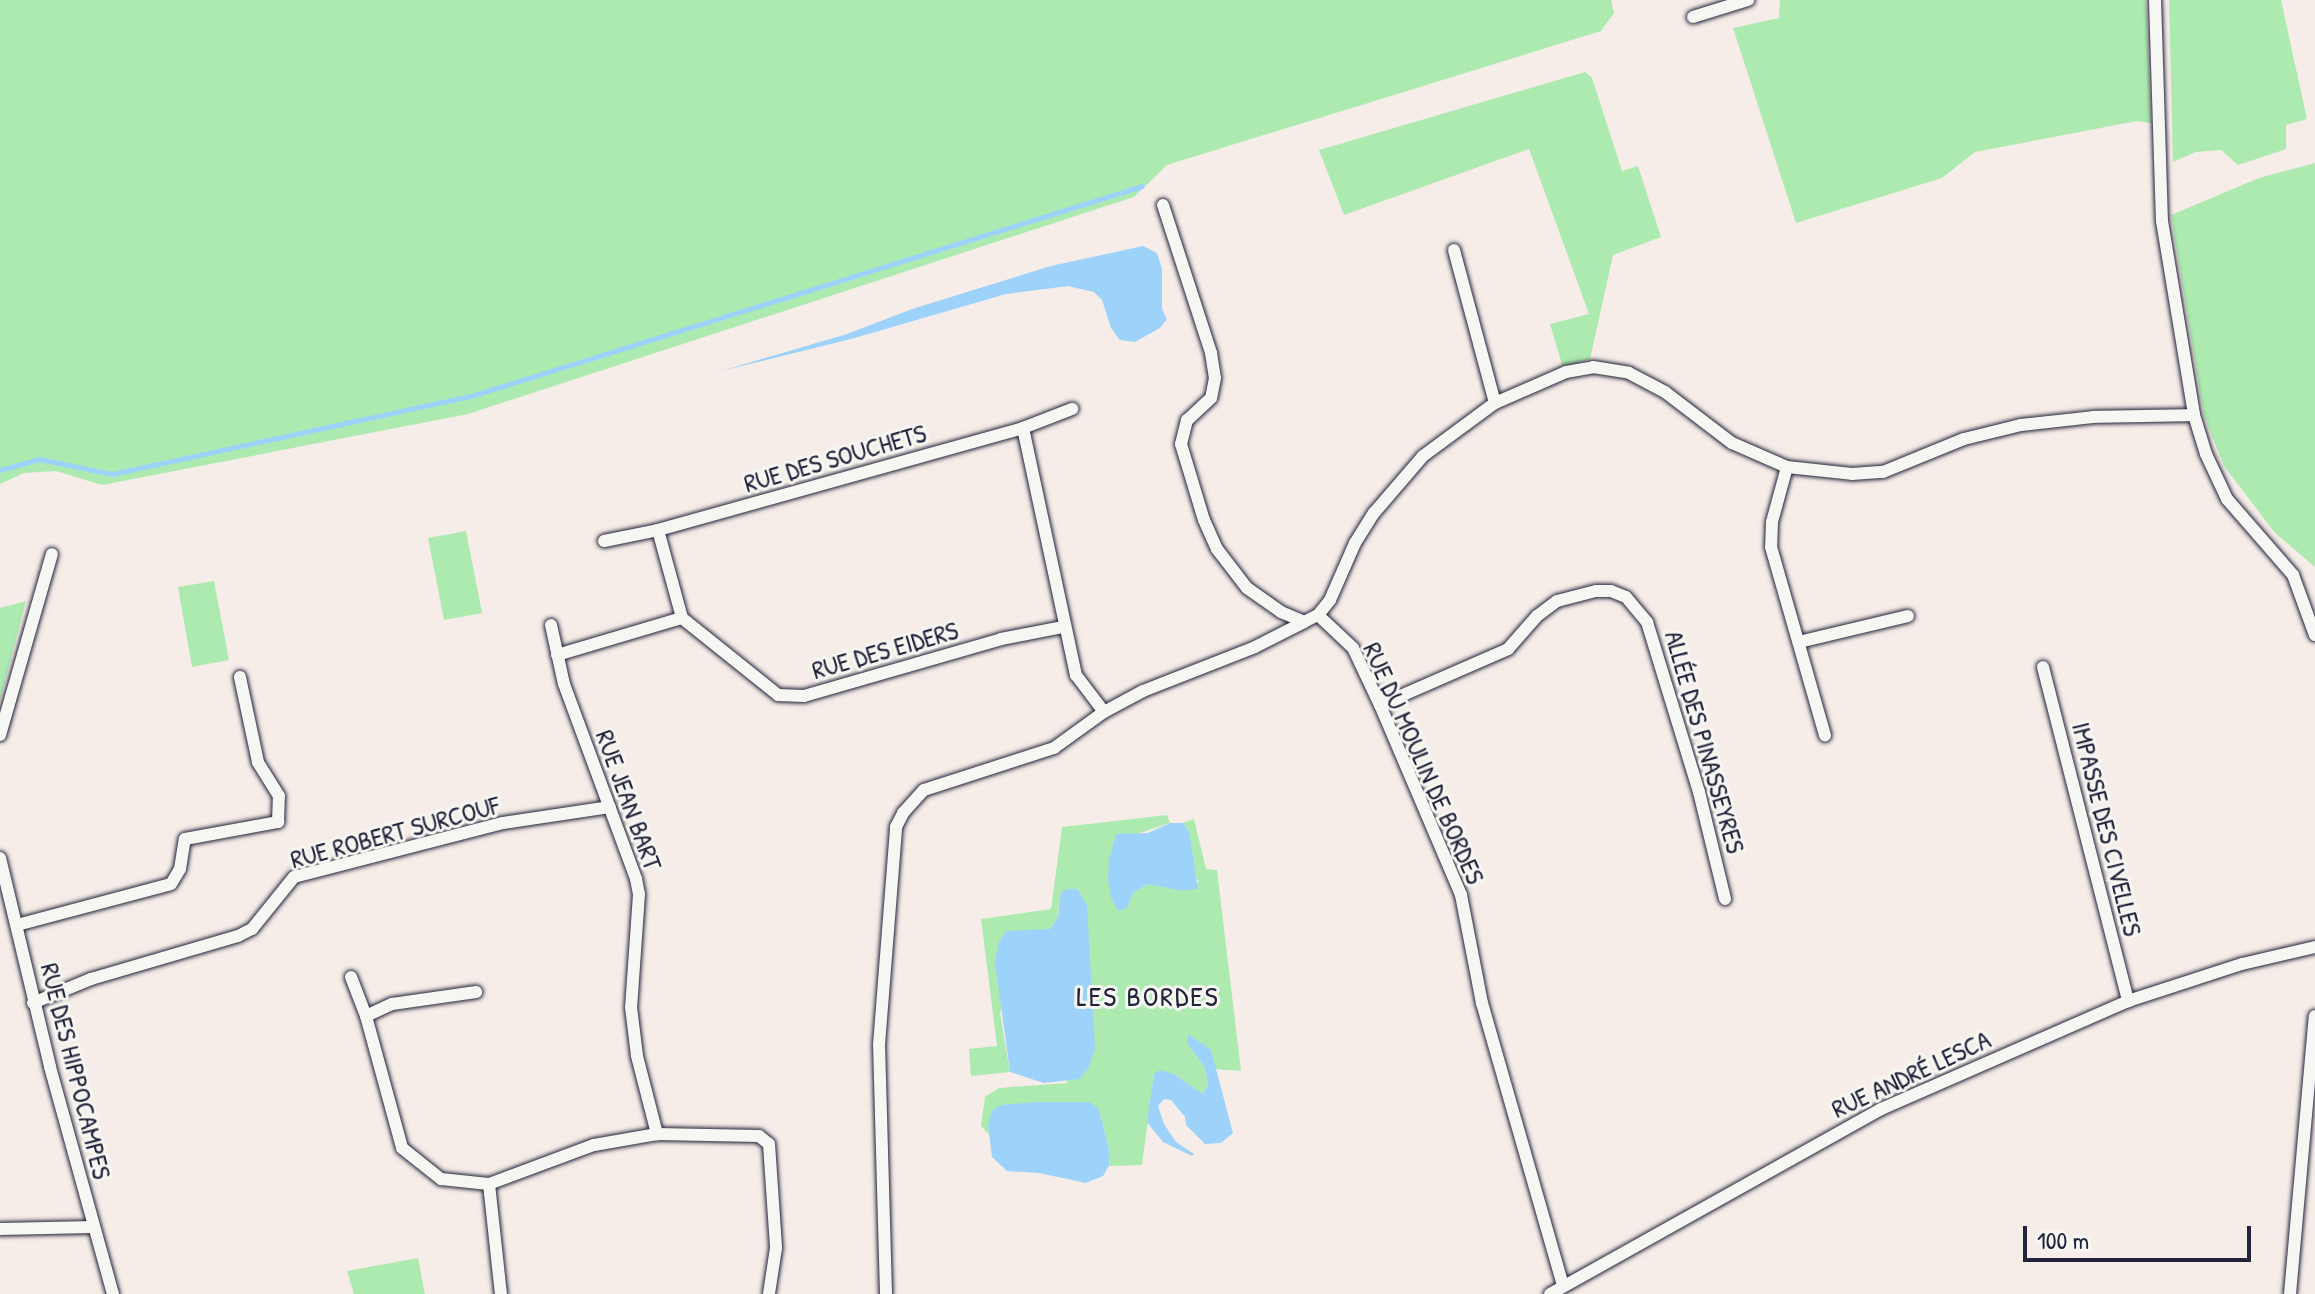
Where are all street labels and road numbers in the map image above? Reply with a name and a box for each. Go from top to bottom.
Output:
street label: RUE DES SOUCHETS [740,417,930,499]
street label: RUE DES EIDERS [808,614,962,686]
street label: ALLÉE DES PINASSEYRES [1658,627,1752,857]
street label: RUE DU MOULIN DE BORDES [1357,637,1491,889]
street label: IMPASSE DES CIVELLES [2065,719,2149,939]
street label: RUE JEAN BART [589,726,669,874]
street label: RUE ROBERT SURCOUF [287,789,503,875]
street label: RUE DES HIPPOCAMPES [34,960,118,1182]
street label: RUE ANDRÉ LESCA [1827,1024,1995,1124]

